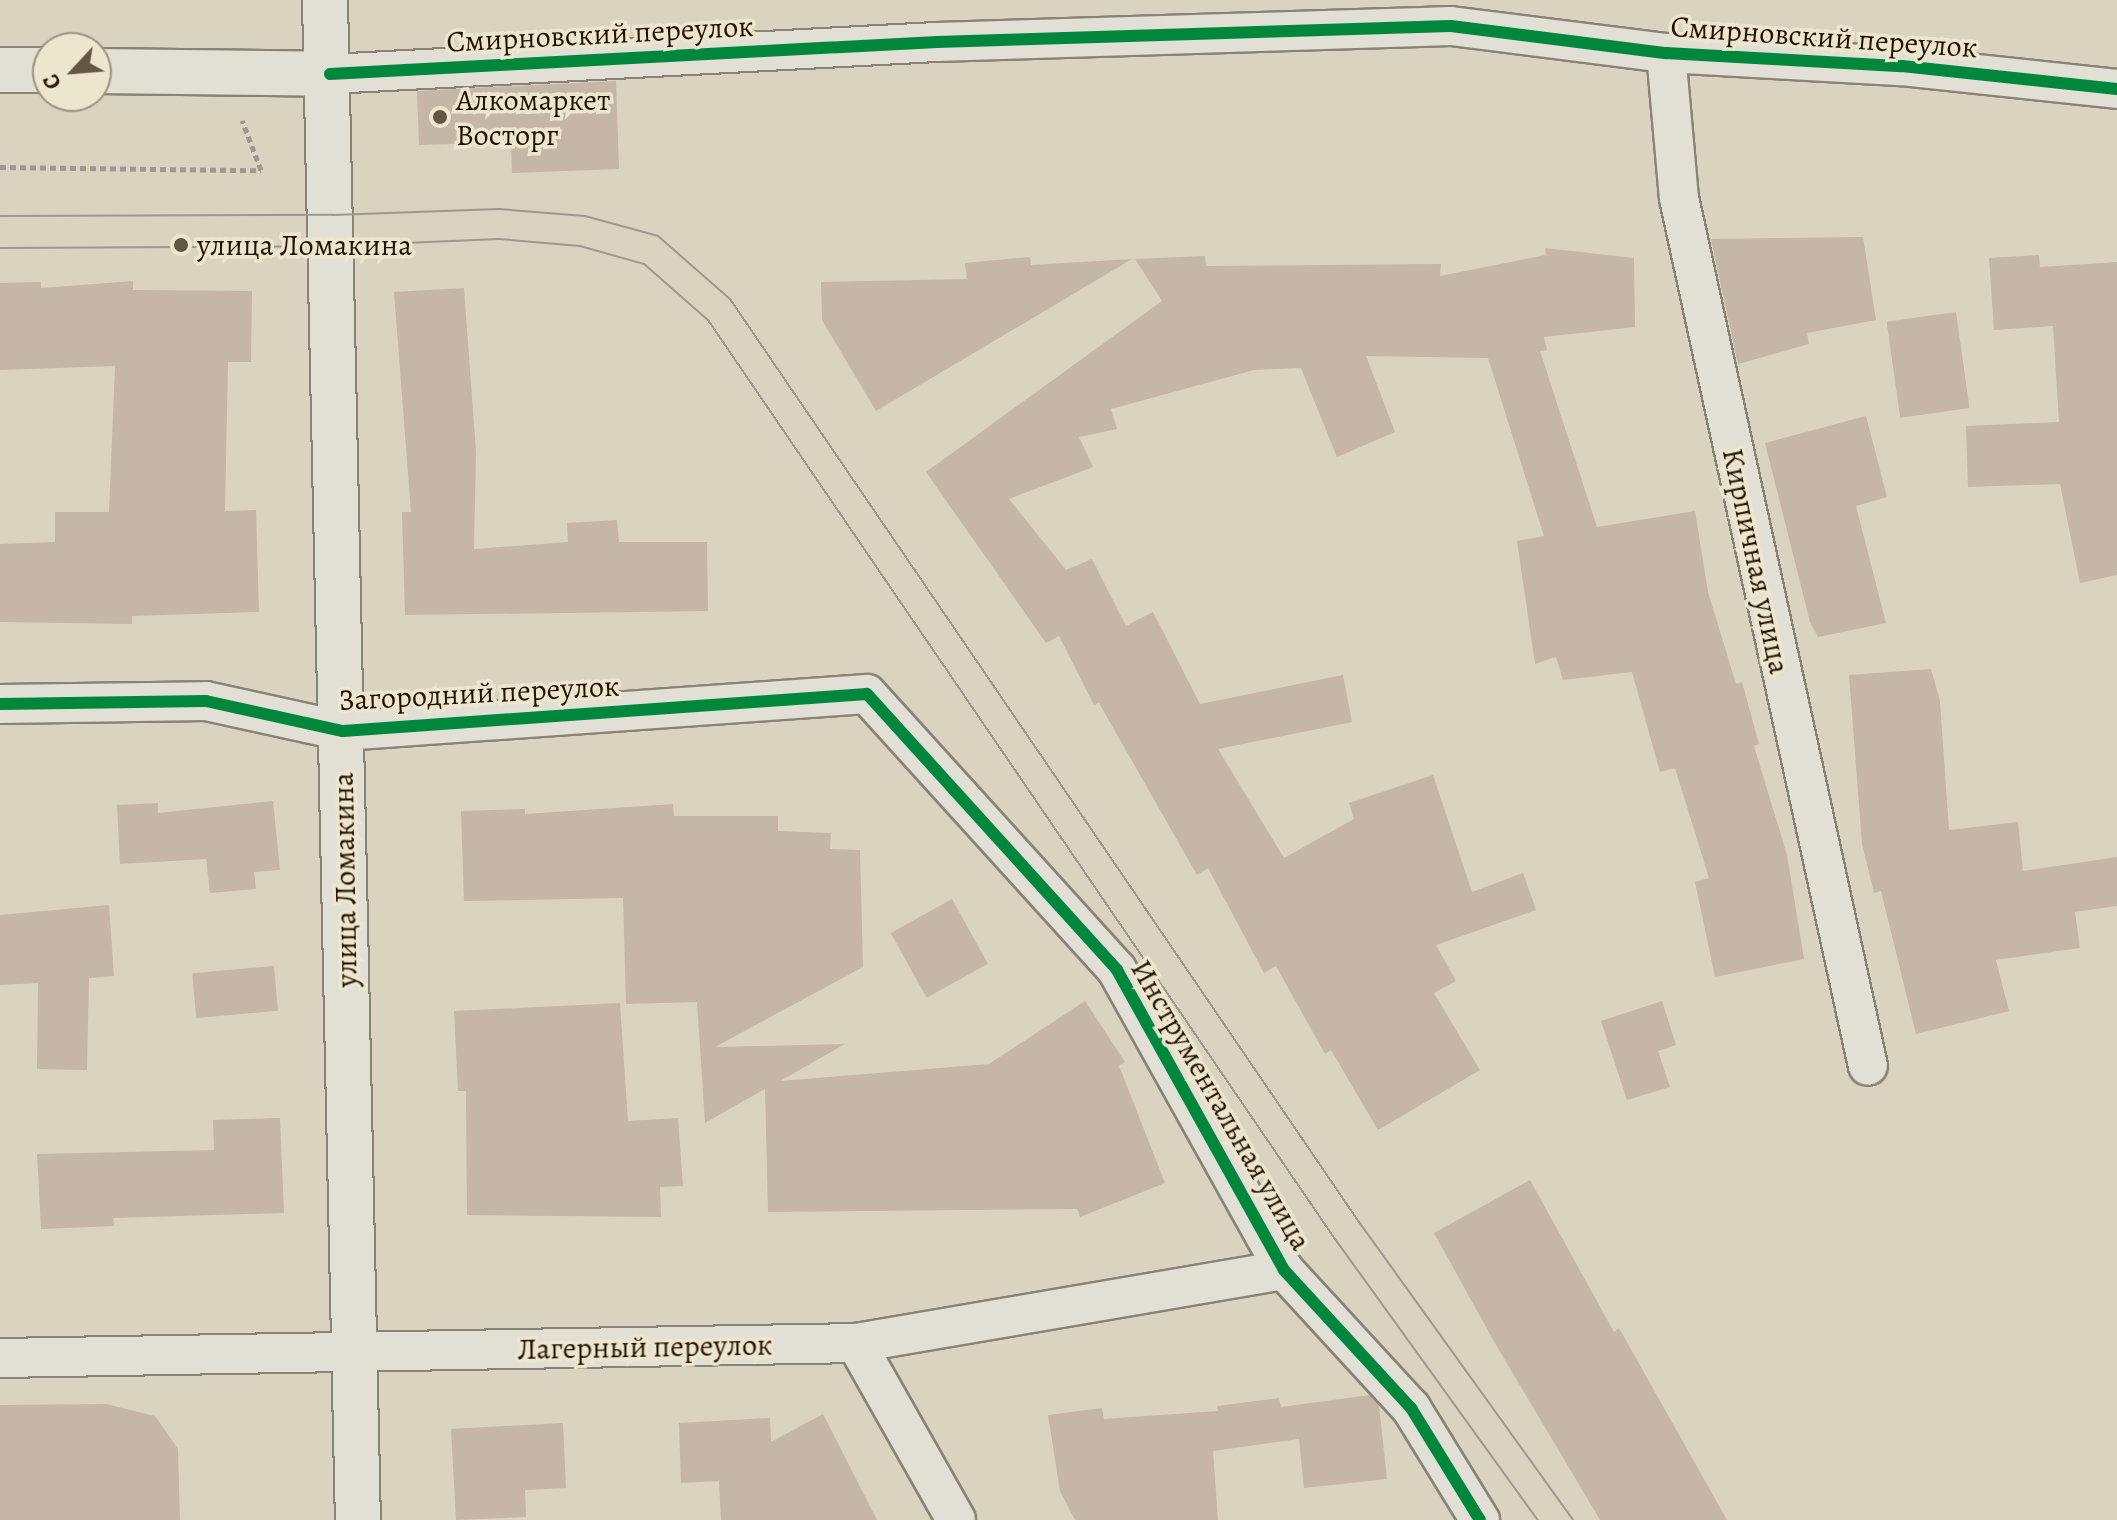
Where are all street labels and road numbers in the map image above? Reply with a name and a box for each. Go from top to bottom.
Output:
street label: Смирновский переулок [445,8,755,60]
street label: Смирновский переулок [1669,8,1979,66]
street label: Кирпичная улица [1715,445,1797,677]
street label: Загородний переулок [338,668,620,718]
street label: улица Ломакина [325,772,365,988]
street label: Инструментальная улица [1123,953,1319,1257]
street label: Лагерный переулок [517,1327,773,1367]

